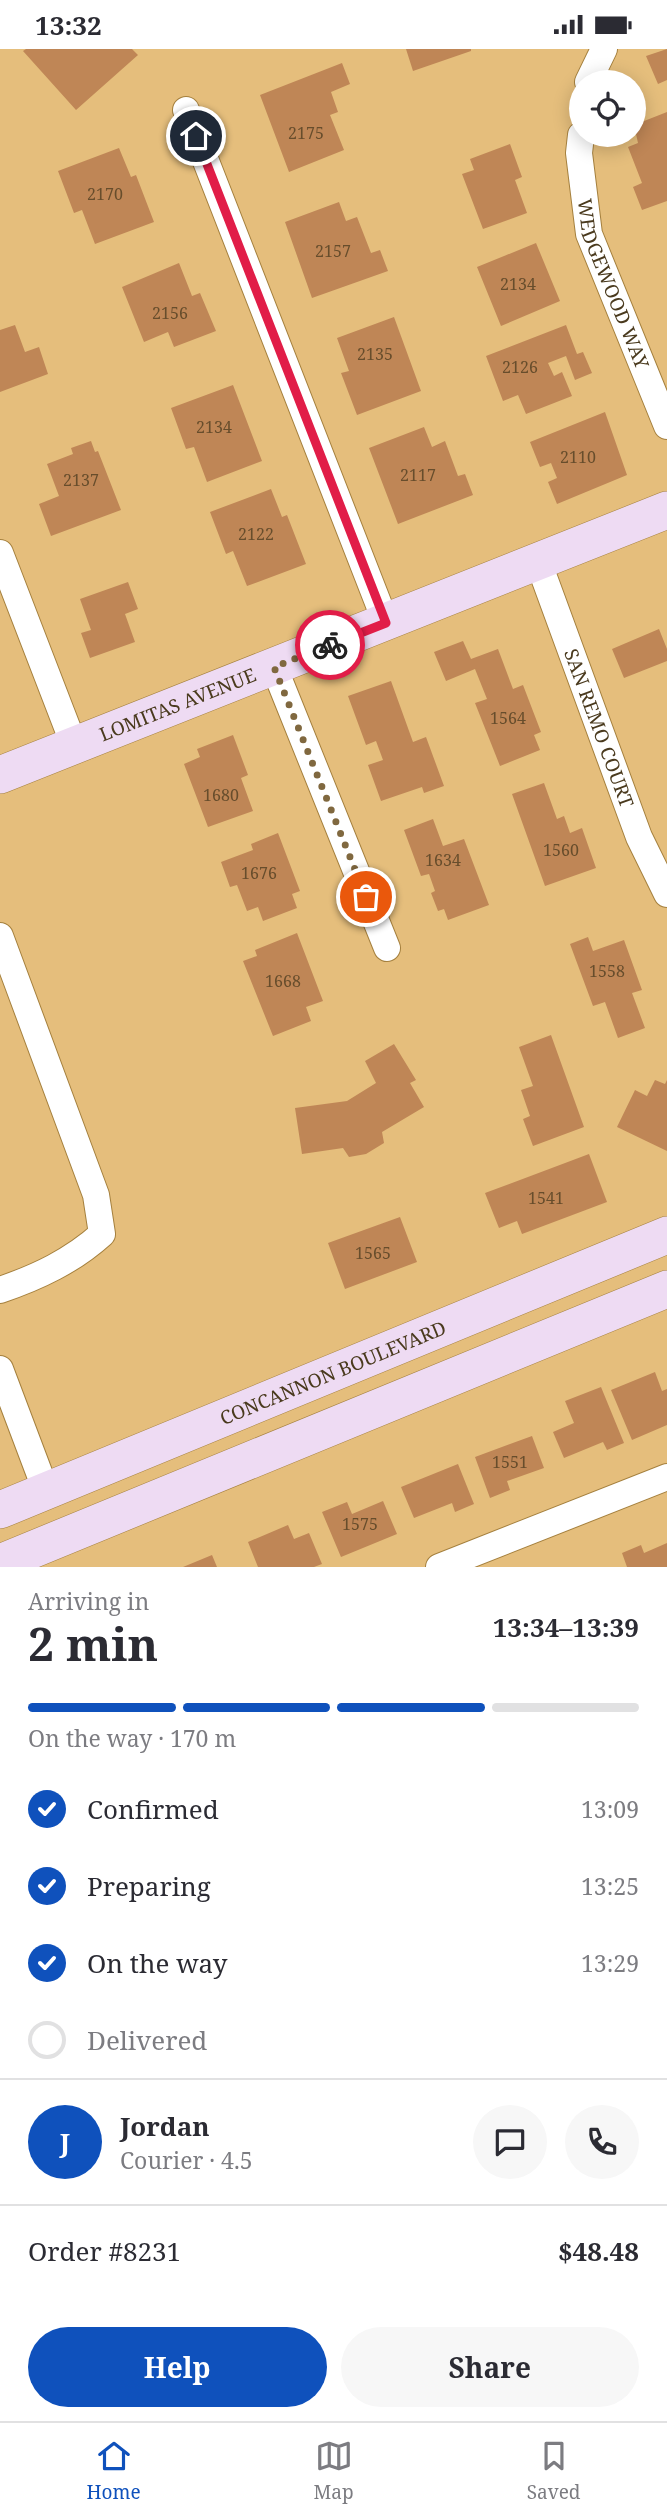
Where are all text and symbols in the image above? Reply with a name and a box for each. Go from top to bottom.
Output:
text: 13:32 [35,7,102,43]
map controls [569,70,646,147]
button: locate [569,70,646,147]
pin [166,106,226,166]
icon: home [177,117,215,155]
house number: 2175 [288,122,324,144]
house number: 2170 [87,183,123,205]
street label: WEDGEWOOD WAY [572,197,655,373]
house number: 2157 [315,240,351,262]
house number: 2134 [500,273,536,295]
house number: 2156 [152,302,188,324]
house number: 2135 [357,343,393,365]
house number: 2126 [502,356,538,378]
house number: 2134 [196,416,232,438]
house number: 2110 [560,446,596,468]
house number: 2117 [400,464,436,486]
house number: 2137 [63,469,99,491]
house number: 2122 [238,523,274,545]
courier [295,610,365,680]
icon: bike [311,626,349,664]
street label: SAN REMO COURT [558,645,640,811]
street label: LOMITAS AVENUE [95,662,260,747]
house number: 1564 [490,707,526,729]
house number: 1680 [203,784,239,806]
house number: 1560 [543,839,579,861]
house number: 1634 [425,849,461,871]
house number: 1676 [241,862,277,884]
pin [336,867,396,927]
icon: bag [347,878,385,916]
house number: 1558 [589,960,625,982]
house number: 1668 [265,970,301,992]
house number: 1541 [528,1187,564,1209]
house number: 1565 [355,1242,391,1264]
street label: CONCANNON BOULEVARD [216,1315,450,1431]
house number: 1551 [492,1451,528,1473]
house number: 1575 [342,1513,378,1535]
text: Arriving in [28,1585,149,1617]
text: 13:34–13:39 [493,1609,639,1645]
text: 2 min [28,1612,158,1674]
text: On the way · 170 m [28,1722,236,1754]
icon: check [28,1790,66,1828]
text: Confirmed [87,1791,219,1827]
text: 13:09 [581,1793,639,1825]
icon: check [28,1867,66,1905]
text: Preparing [87,1868,211,1904]
text: 13:25 [581,1870,639,1902]
icon: check [28,1944,66,1982]
text: On the way [87,1945,227,1981]
text: 13:29 [581,1947,639,1979]
text: Delivered [87,2022,207,2058]
button: chat [473,2105,547,2179]
button: phone [565,2105,639,2179]
text: Jordan [120,2108,210,2144]
text: J [60,2124,70,2160]
text: Courier · 4.5 [120,2144,253,2176]
text: Order #8231 [28,2233,181,2269]
text: $48.48 [558,2233,639,2269]
button: Help [28,2327,327,2407]
button: Share [341,2327,639,2407]
tab: Home [86,2437,141,2505]
tab: Map [314,2437,354,2505]
tab: Saved [527,2437,581,2505]

